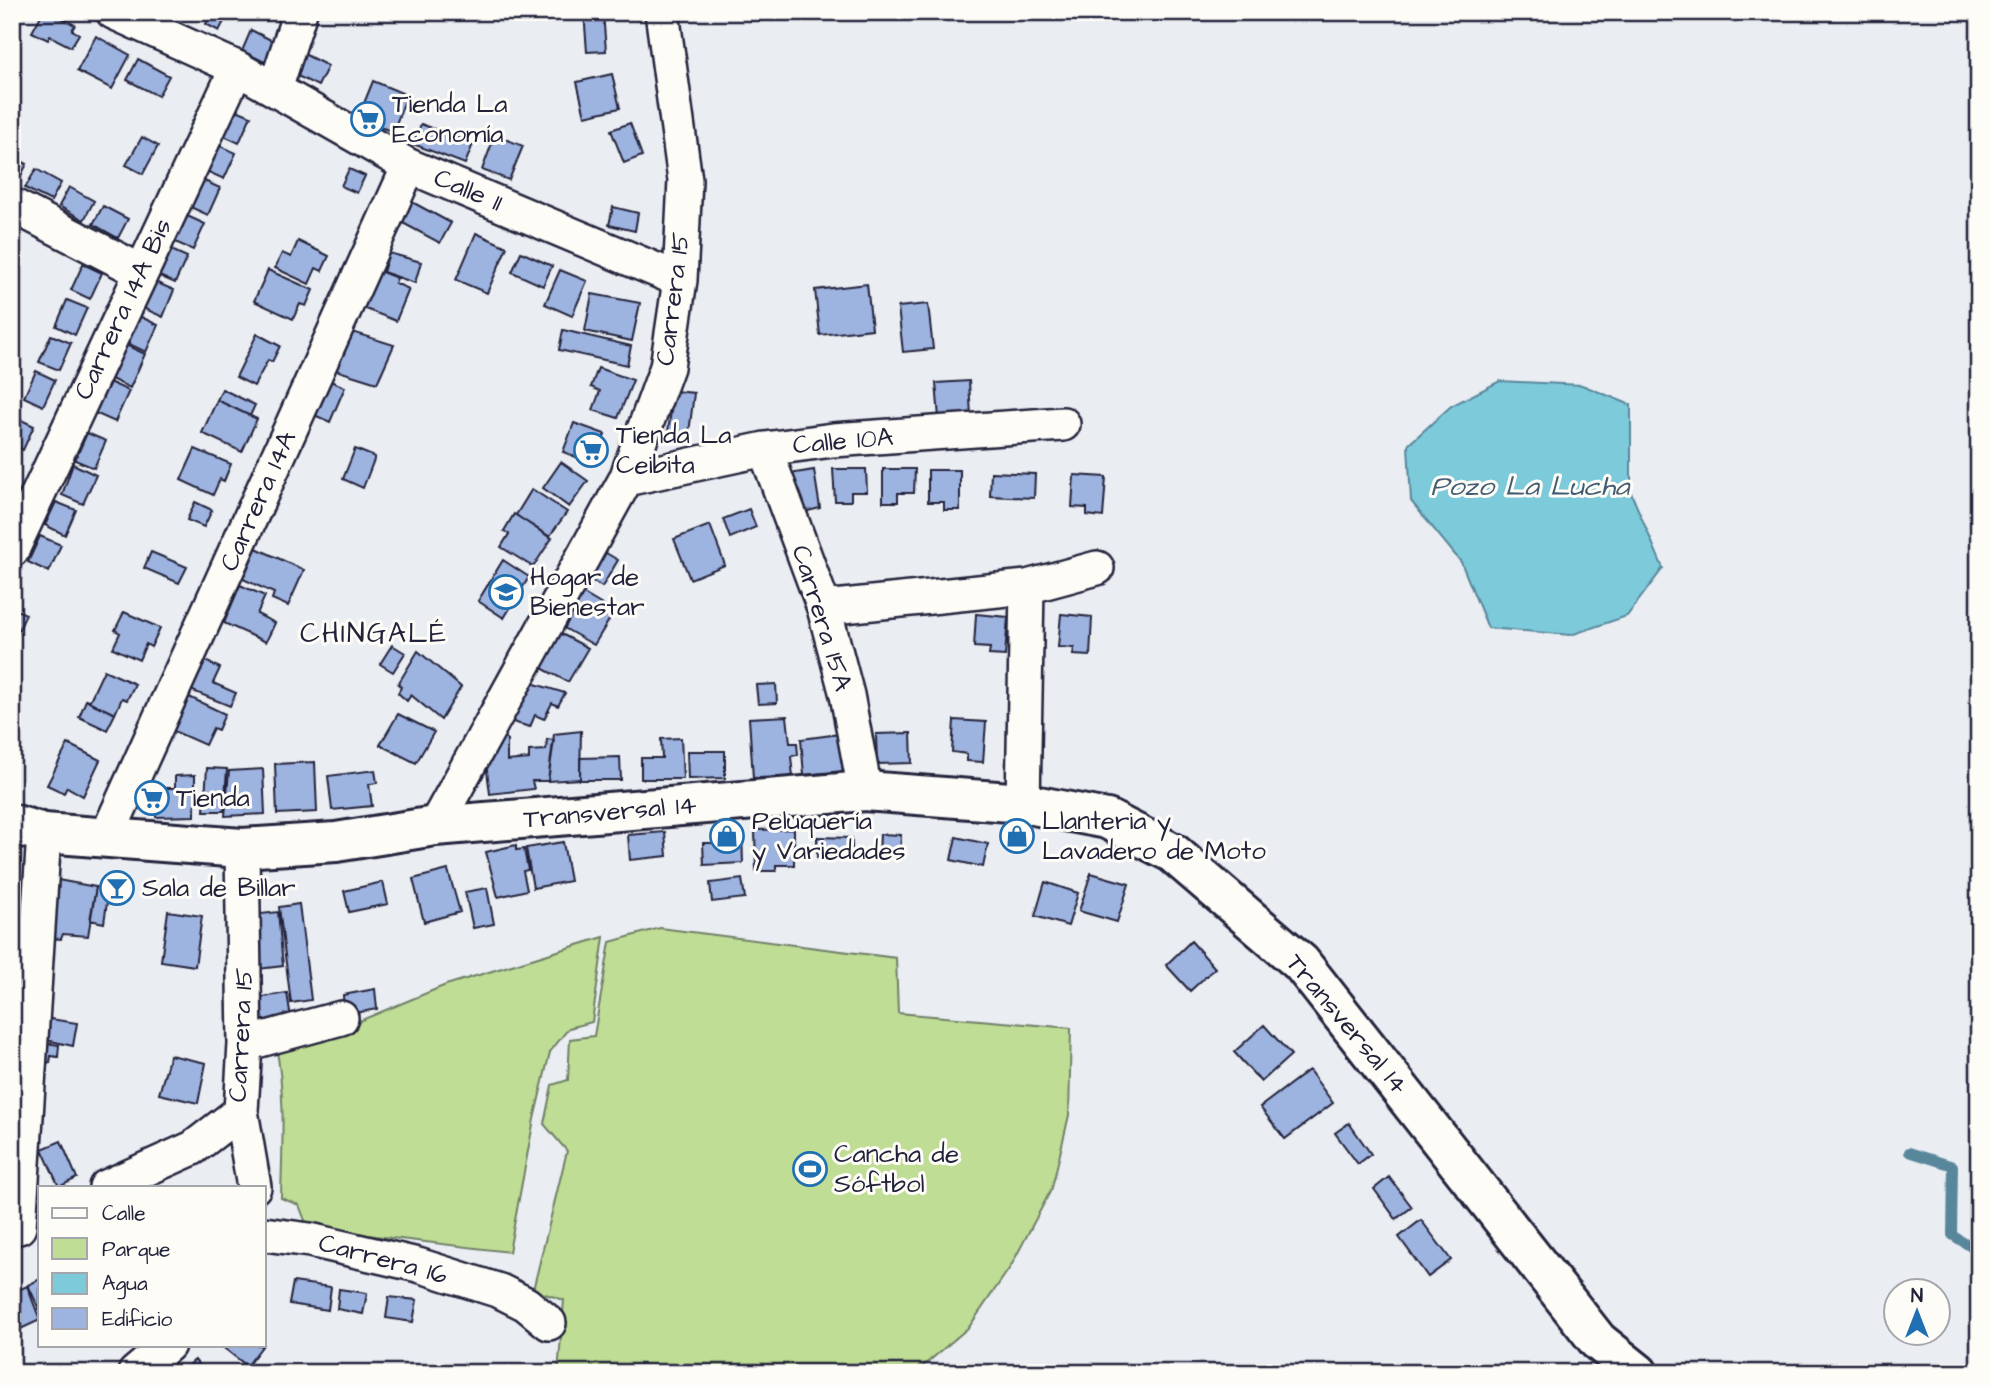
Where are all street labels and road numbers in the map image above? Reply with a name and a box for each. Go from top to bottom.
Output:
street label: Calle 11 [428,160,508,220]
street label: Carrera 14A Bis [65,213,181,405]
street label: Carrera 15 [647,230,699,368]
street label: Calle 10A [791,419,895,463]
street label: Carrera 14A [211,425,305,577]
street label: Carrera 15A [783,541,861,696]
street label: Transversal 14 [522,786,698,837]
street label: Transversal 14 [1277,946,1417,1102]
street label: Carrera 15 [220,967,262,1103]
street label: Carrera 16 [315,1225,451,1293]

